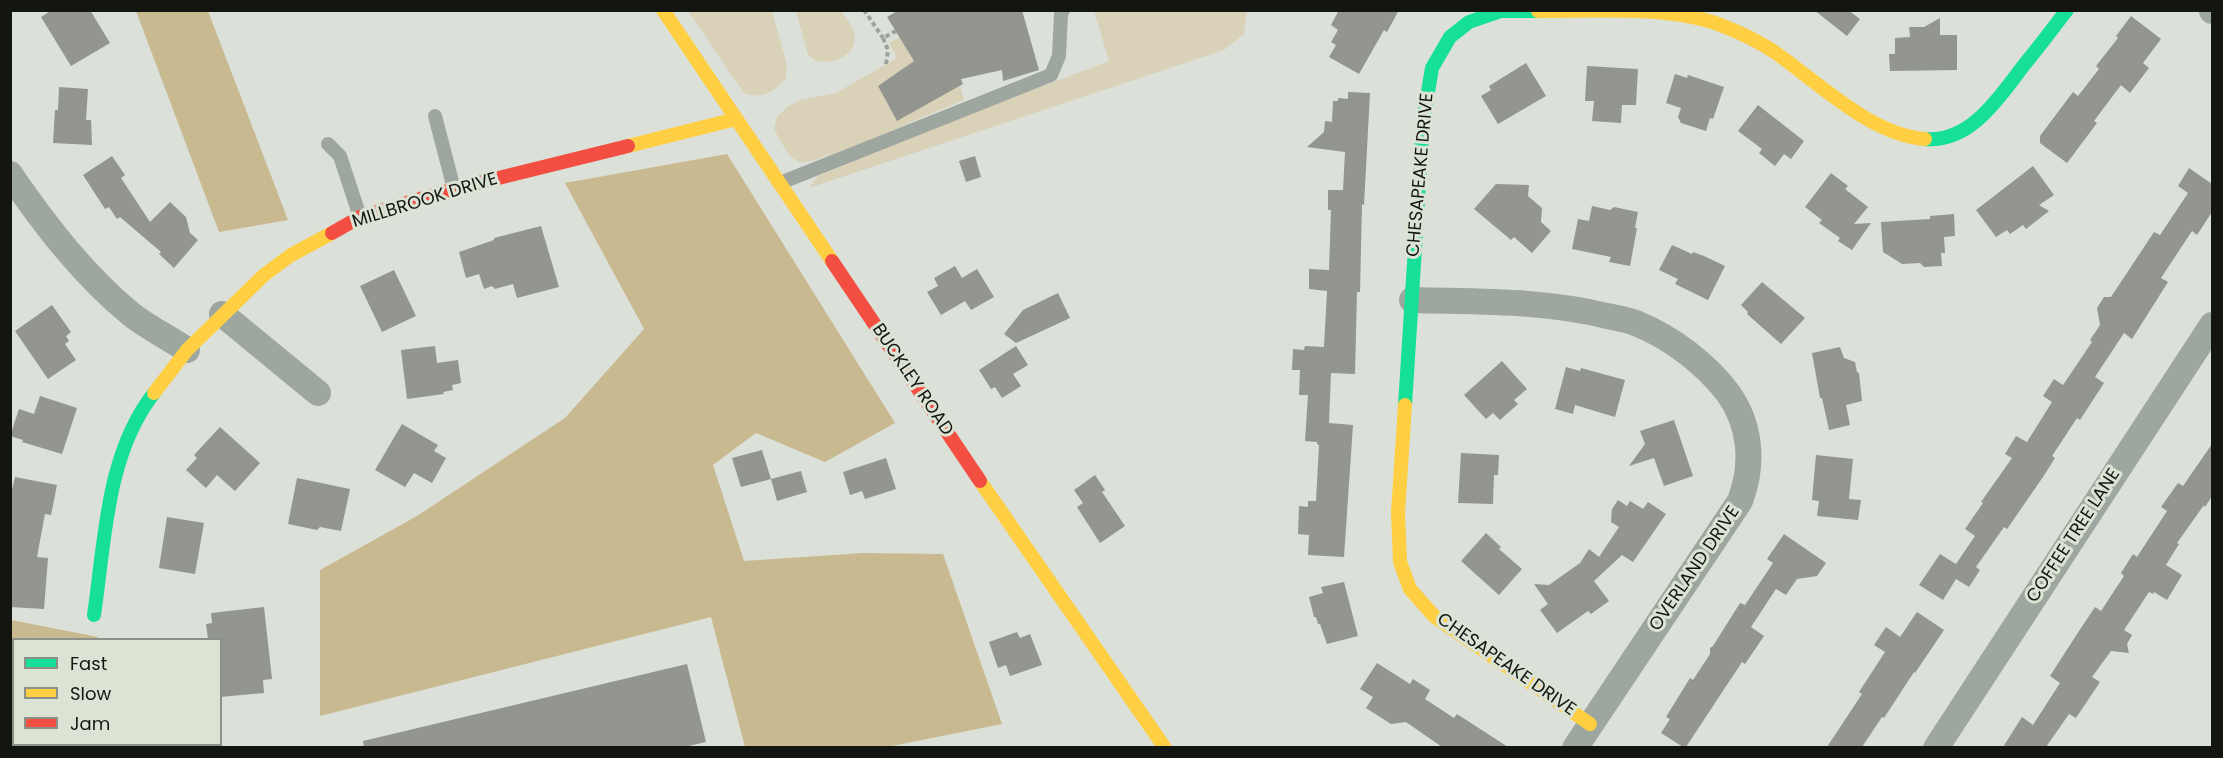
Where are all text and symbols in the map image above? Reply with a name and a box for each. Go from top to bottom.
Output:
street label: CHESAPEAKE DRIVE [1403,92,1439,258]
street label: MILLBROOK DRIVE [350,169,500,233]
street label: BUCKLEY ROAD [867,320,957,440]
street label: COFFEE TREE LANE [2023,465,2125,607]
street label: OVERLAND DRIVE [1645,502,1745,636]
street label: CHESAPEAKE DRIVE [1432,609,1580,721]
legend [12,638,222,746]
text: Fast [70,651,107,676]
text: Slow [70,681,111,706]
text: Jam [70,711,110,736]

